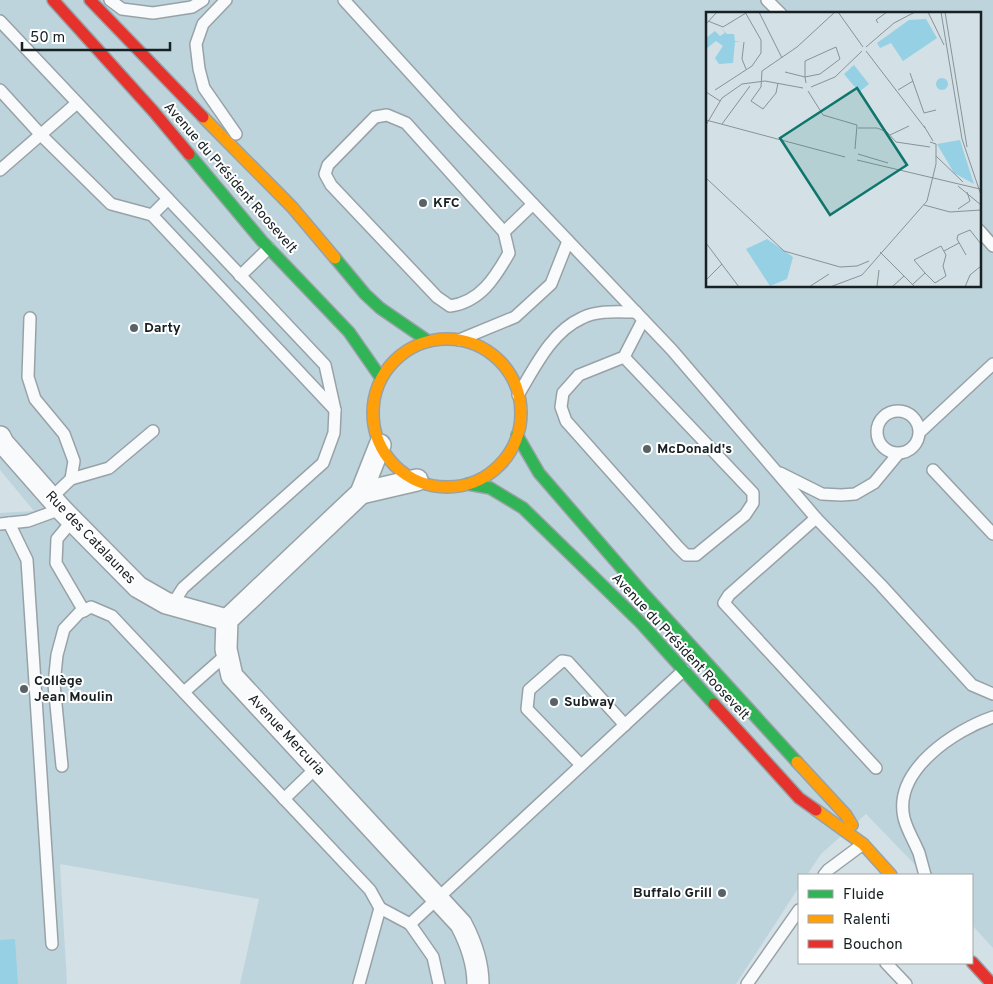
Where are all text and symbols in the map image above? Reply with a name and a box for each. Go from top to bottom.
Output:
inset map [706,12,980,288]
scale bar [22,20,170,52]
text: 50 m [30,29,65,48]
street label: Avenue du Président Roosevelt [160,99,300,257]
place label: KFC [433,195,460,212]
marker: KFC [417,197,429,209]
place label: Darty [144,320,181,337]
marker: Darty [128,322,140,334]
place label: McDonald's [657,441,732,458]
marker: McDonald's [641,443,653,455]
street label: Rue des Catalaunes [41,488,139,588]
street label: Avenue du Président Roosevelt [607,570,753,724]
place label: Collège Jean Moulin [34,673,113,706]
marker: Collège Jean Moulin [18,683,30,695]
street label: Avenue Mercuria [244,691,328,779]
place label: Subway [564,694,615,711]
marker: Subway [548,696,560,708]
legend [798,874,973,964]
place label: Buffalo Grill [633,885,712,902]
text: Fluide [843,886,884,905]
marker: Buffalo Grill [716,887,728,899]
text: Ralenti [843,911,890,930]
text: Bouchon [843,936,903,955]

